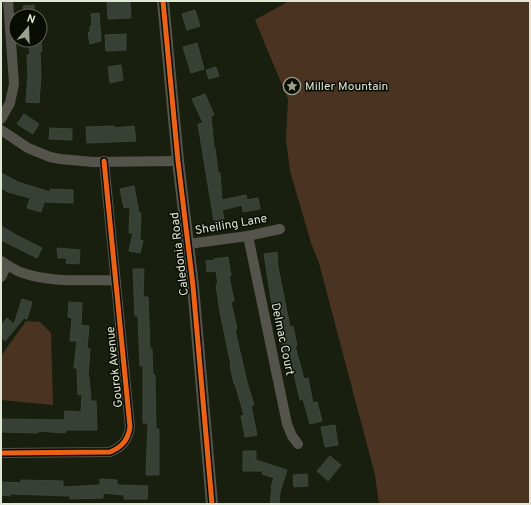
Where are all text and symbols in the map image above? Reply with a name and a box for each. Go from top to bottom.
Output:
north arrow [8,8,48,48]
text: N [25,12,37,27]
place icon: Miller Mountain [282,76,302,96]
place label: Miller Mountain [305,79,388,95]
street label: Caledonia Road [167,211,193,297]
street label: Sheiling Lane [194,211,268,239]
street label: Delmac Court [267,301,298,377]
street label: Gourok Avenue [103,325,127,408]

